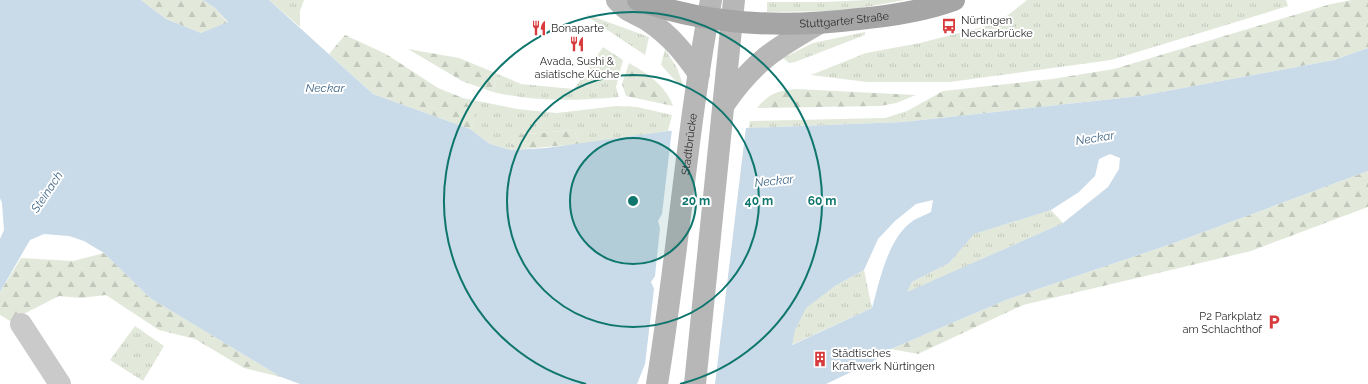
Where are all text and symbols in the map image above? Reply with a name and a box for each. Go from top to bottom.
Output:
street label: Stuttgarter Straße [799,9,890,30]
place label: Nürtingen Neckarbrücke [961,14,1033,40]
bus stop icon: Nürtingen Neckarbrücke [940,17,958,35]
restaurant icon: Bonaparte [530,19,548,37]
place label: Bonaparte [551,22,605,35]
restaurant icon: Avada, Sushi & asiatische Küche [568,35,586,53]
place label: Avada, Sushi & asiatische Küche [534,55,620,81]
water label: Neckar [305,81,345,95]
street label: Stadtbrücke [678,112,699,176]
water label: Neckar [1075,128,1116,148]
water label: Steinach [28,169,66,216]
water label: Neckar [754,172,795,190]
centre of rings [626,194,640,208]
text: 20 m [682,194,710,208]
text: 40 m [745,194,773,208]
text: 60 m [808,194,836,208]
place label: P2 Parkplatz am Schlachthof [1182,310,1263,336]
parking icon: P2 Parkplatz am Schlachthof [1265,313,1283,331]
place label: Städtisches Kraftwerk Nürtingen [832,347,935,373]
building icon: Städtisches Kraftwerk Nürtingen [811,350,829,368]

